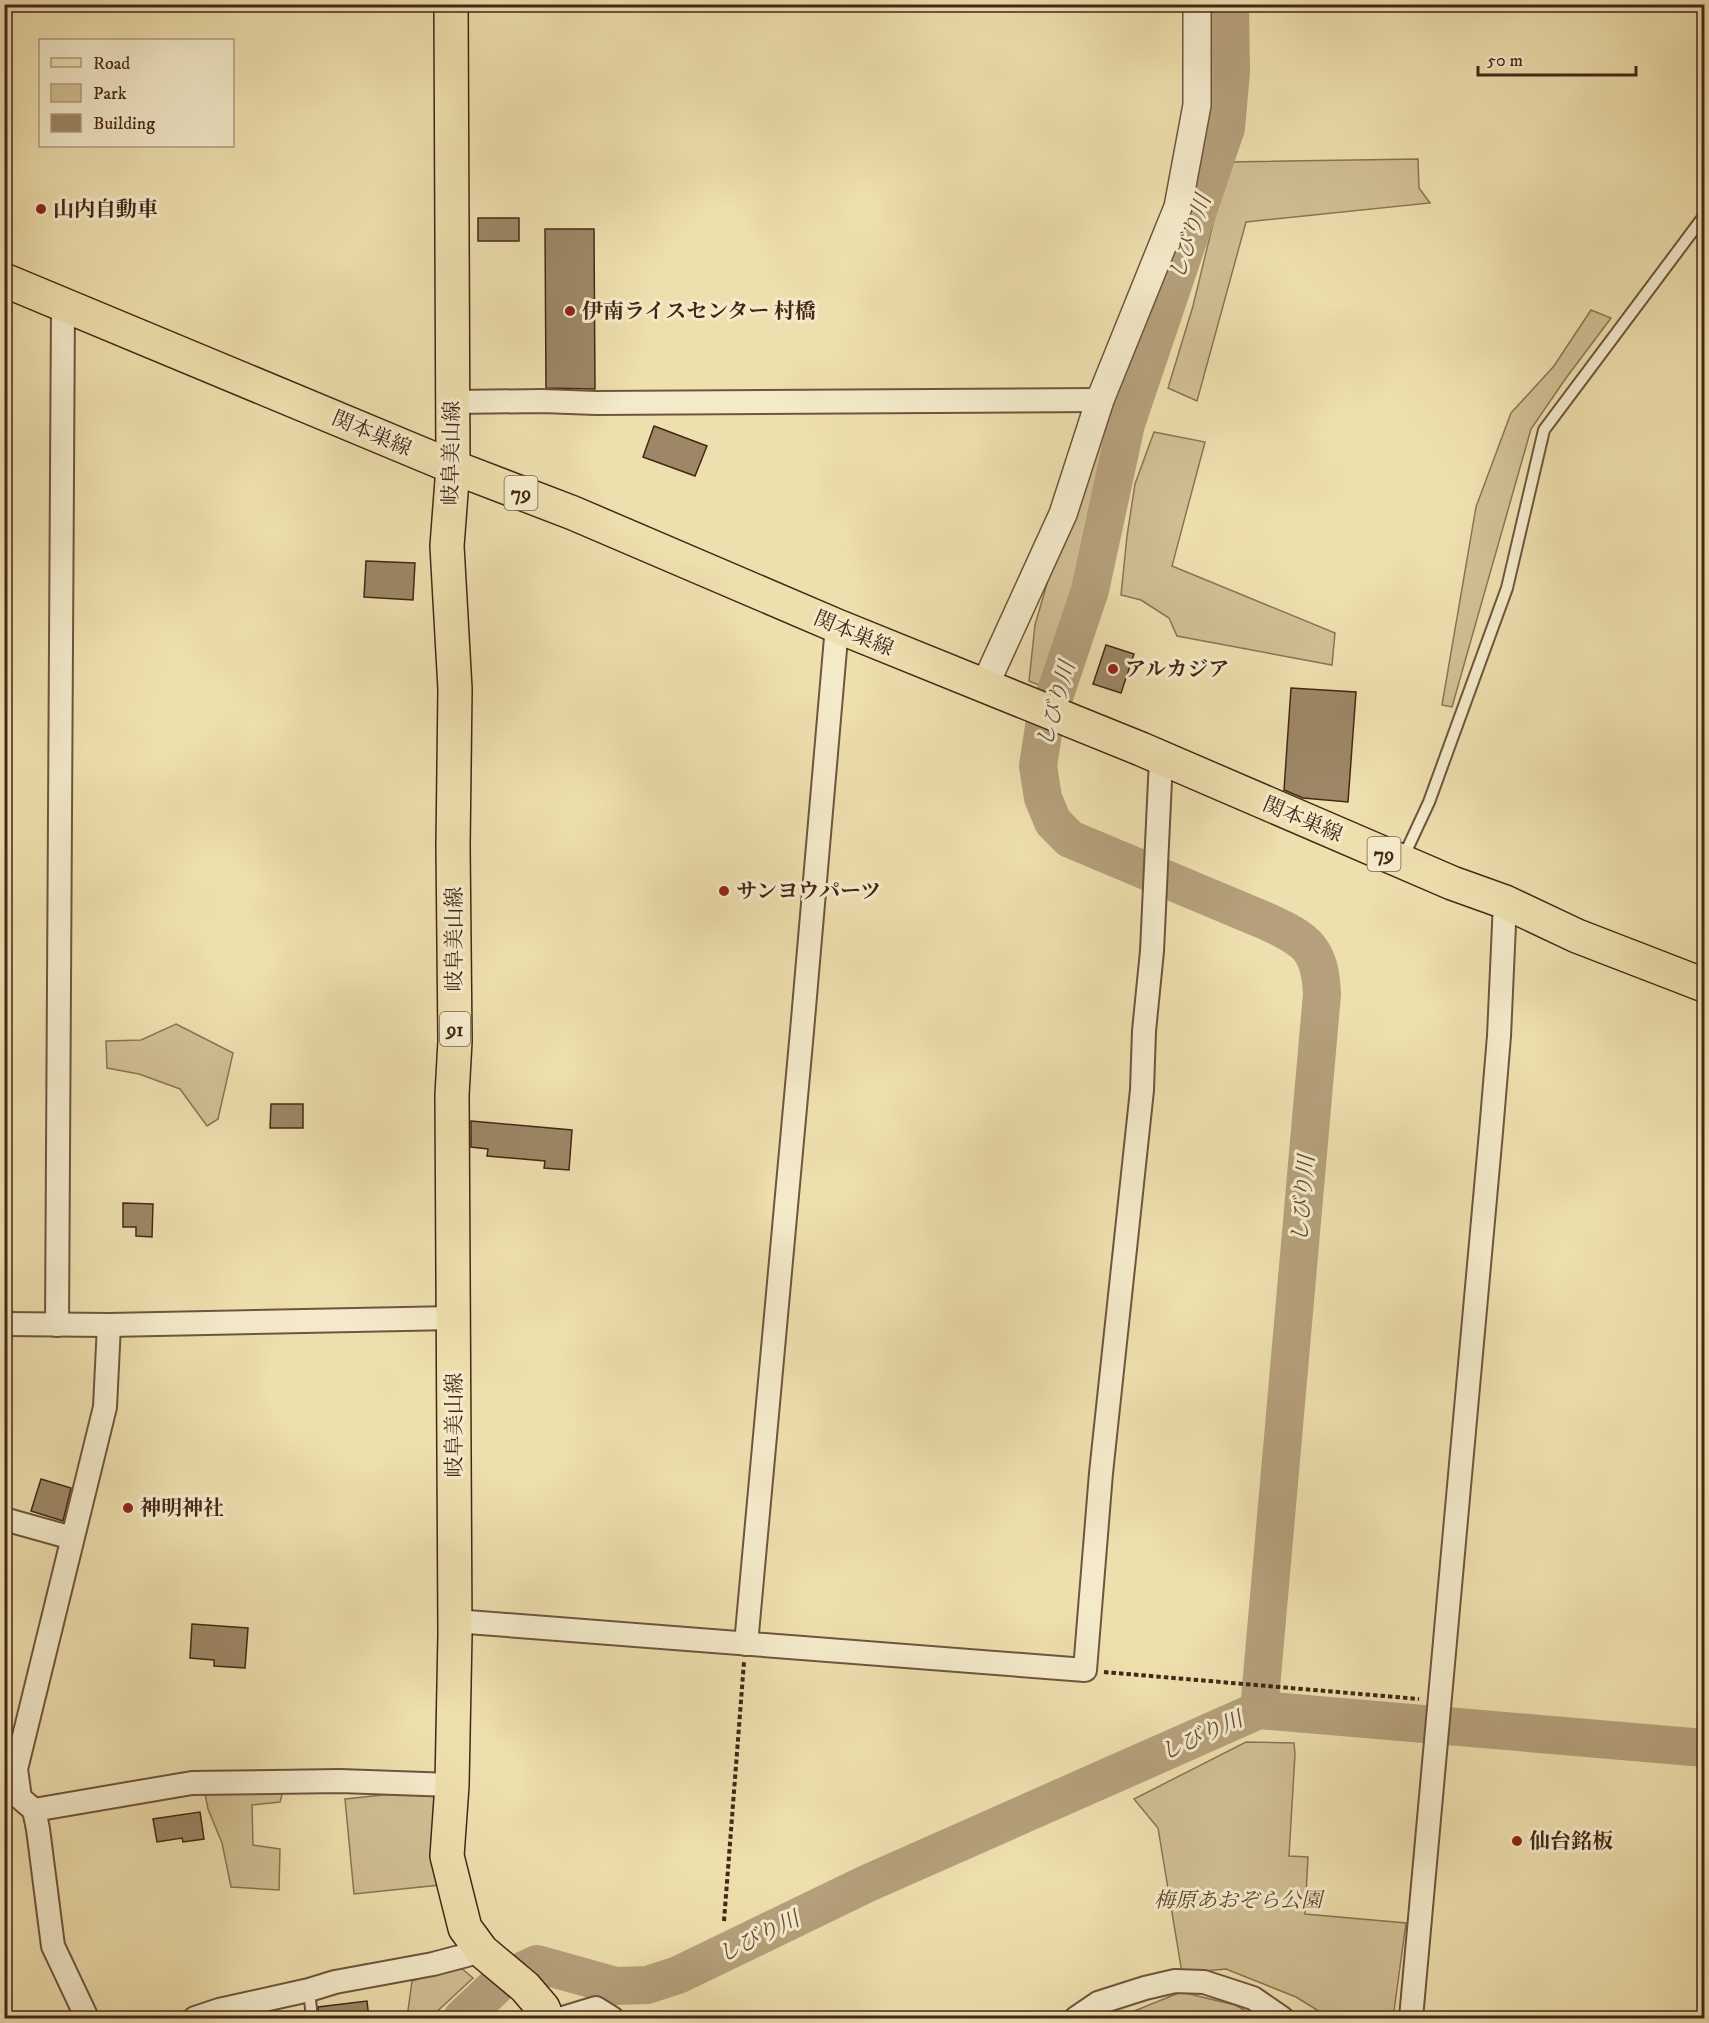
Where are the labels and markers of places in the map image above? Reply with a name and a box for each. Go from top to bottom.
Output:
place label: 山内自動車 [53,197,158,223]
marker: 山内自動車 [34,202,48,216]
place label: 伊南ライスセンター 村橋 [582,299,816,325]
marker: 伊南ライスセンター 村橋 [563,304,577,318]
place label: アルカジア [1125,657,1229,683]
marker: アルカジア [1106,662,1120,676]
place label: サンヨウパーツ [736,879,881,905]
marker: サンヨウパーツ [717,884,731,898]
place label: 神明神社 [140,1496,224,1522]
marker: 神明神社 [121,1501,135,1515]
place label: 仙台銘板 [1529,1829,1613,1855]
marker: 仙台銘板 [1510,1834,1524,1848]

